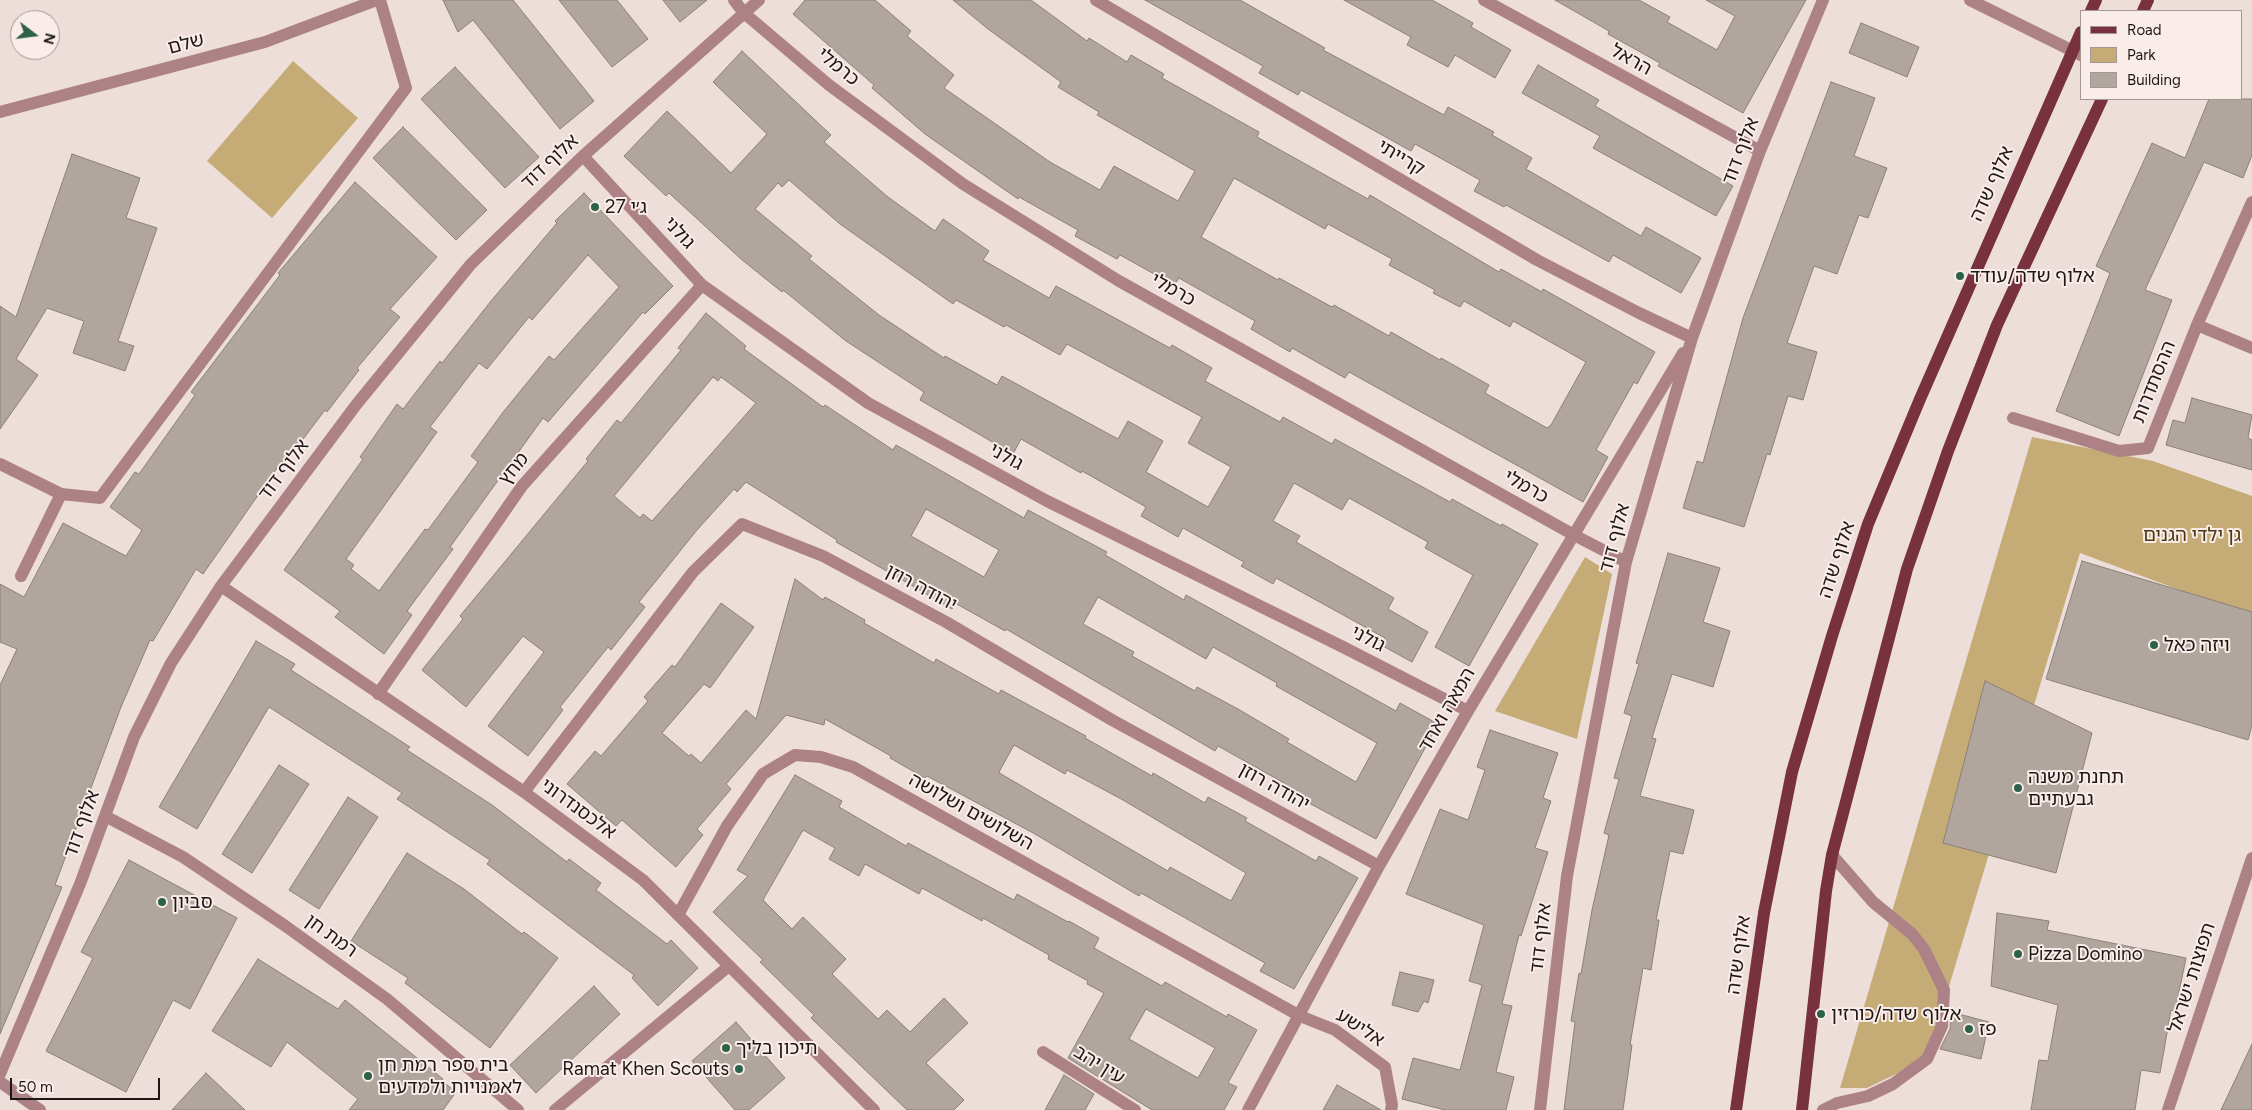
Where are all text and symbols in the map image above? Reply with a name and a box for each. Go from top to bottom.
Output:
north arrow [10,10,60,60]
legend [2080,10,2242,100]
text: Road [2127,21,2162,39]
street label: שלם [165,28,207,60]
text: N [39,31,59,46]
street label: הראל [1606,39,1656,81]
street label: כרמלי [812,43,864,91]
text: Park [2127,46,2156,64]
text: Building [2127,71,2181,89]
street label: אלוף דוד [1718,114,1764,188]
street label: אלוף דוד [517,130,583,194]
street label: קרייתי [1373,135,1429,181]
street label: אלוף שדה [1965,143,2019,225]
place label: ג׳י 27 [605,196,647,218]
marker: ג׳י 27 [589,201,601,213]
street label: גולני [659,212,699,254]
place label: אלוף שדה/עודד [1970,265,2095,287]
street label: כרמלי [1147,268,1199,312]
marker: אלוף שדה/עודד [1954,270,1966,282]
street label: ההסתדרות [2127,338,2181,426]
street label: אלוף דוד [254,435,314,505]
street label: גולני [985,438,1027,476]
street label: מחץ [494,448,534,490]
street label: כרמלי [1500,465,1552,509]
street label: אלוף דוד [1595,501,1635,575]
street label: אלוף שדה [1814,519,1860,601]
park label: גן ילדי הגנים [2143,524,2241,546]
street label: יהודה רוזן [881,560,961,616]
street label: גולני [1347,621,1389,657]
place label: ויזה כאל [2164,634,2230,656]
marker: ויזה כאל [2148,639,2160,651]
street label: המאה ואחד [1414,664,1480,756]
street label: יהודה רוזן [1235,758,1313,816]
place label: תחנת משנה גבעתיים [2028,766,2124,810]
street label: השלושים ושלושה [905,768,1037,856]
street label: אלכסנדרוני [536,774,620,844]
marker: תחנת משנה גבעתיים [2012,782,2024,794]
street label: אלוף דוד [59,787,105,861]
place label: סביון [172,891,213,913]
marker: סביון [156,896,168,908]
street label: אלוף דוד [1525,902,1557,974]
street label: רמת חן [300,909,362,963]
street label: אלוף שדה [1722,914,1756,996]
street label: תפוצות ישראל [2163,920,2221,1036]
place label: Pizza Domino [2028,943,2143,965]
marker: Pizza Domino [2012,948,2024,960]
place label: אלוף שדה/כורזין [1831,1003,1961,1025]
street label: אלישע [1332,1004,1388,1052]
marker: אלוף שדה/כורזין [1815,1008,1827,1020]
place label: פז [1979,1018,1997,1040]
marker: פז [1963,1023,1975,1035]
place label: תיכון בליך [736,1037,817,1059]
street label: עין יהב [1069,1041,1129,1089]
marker: תיכון בליך [720,1042,732,1054]
place label: בית ספר רמת חן לאמנויות ולמדעים [378,1054,522,1098]
place label: Ramat Khen Scouts [562,1058,729,1080]
marker: Ramat Khen Scouts [733,1063,745,1075]
scale bar [12,1068,162,1100]
marker: בית ספר רמת חן לאמנויות ולמדעים [362,1070,374,1082]
text: 50 m [18,1078,53,1096]

